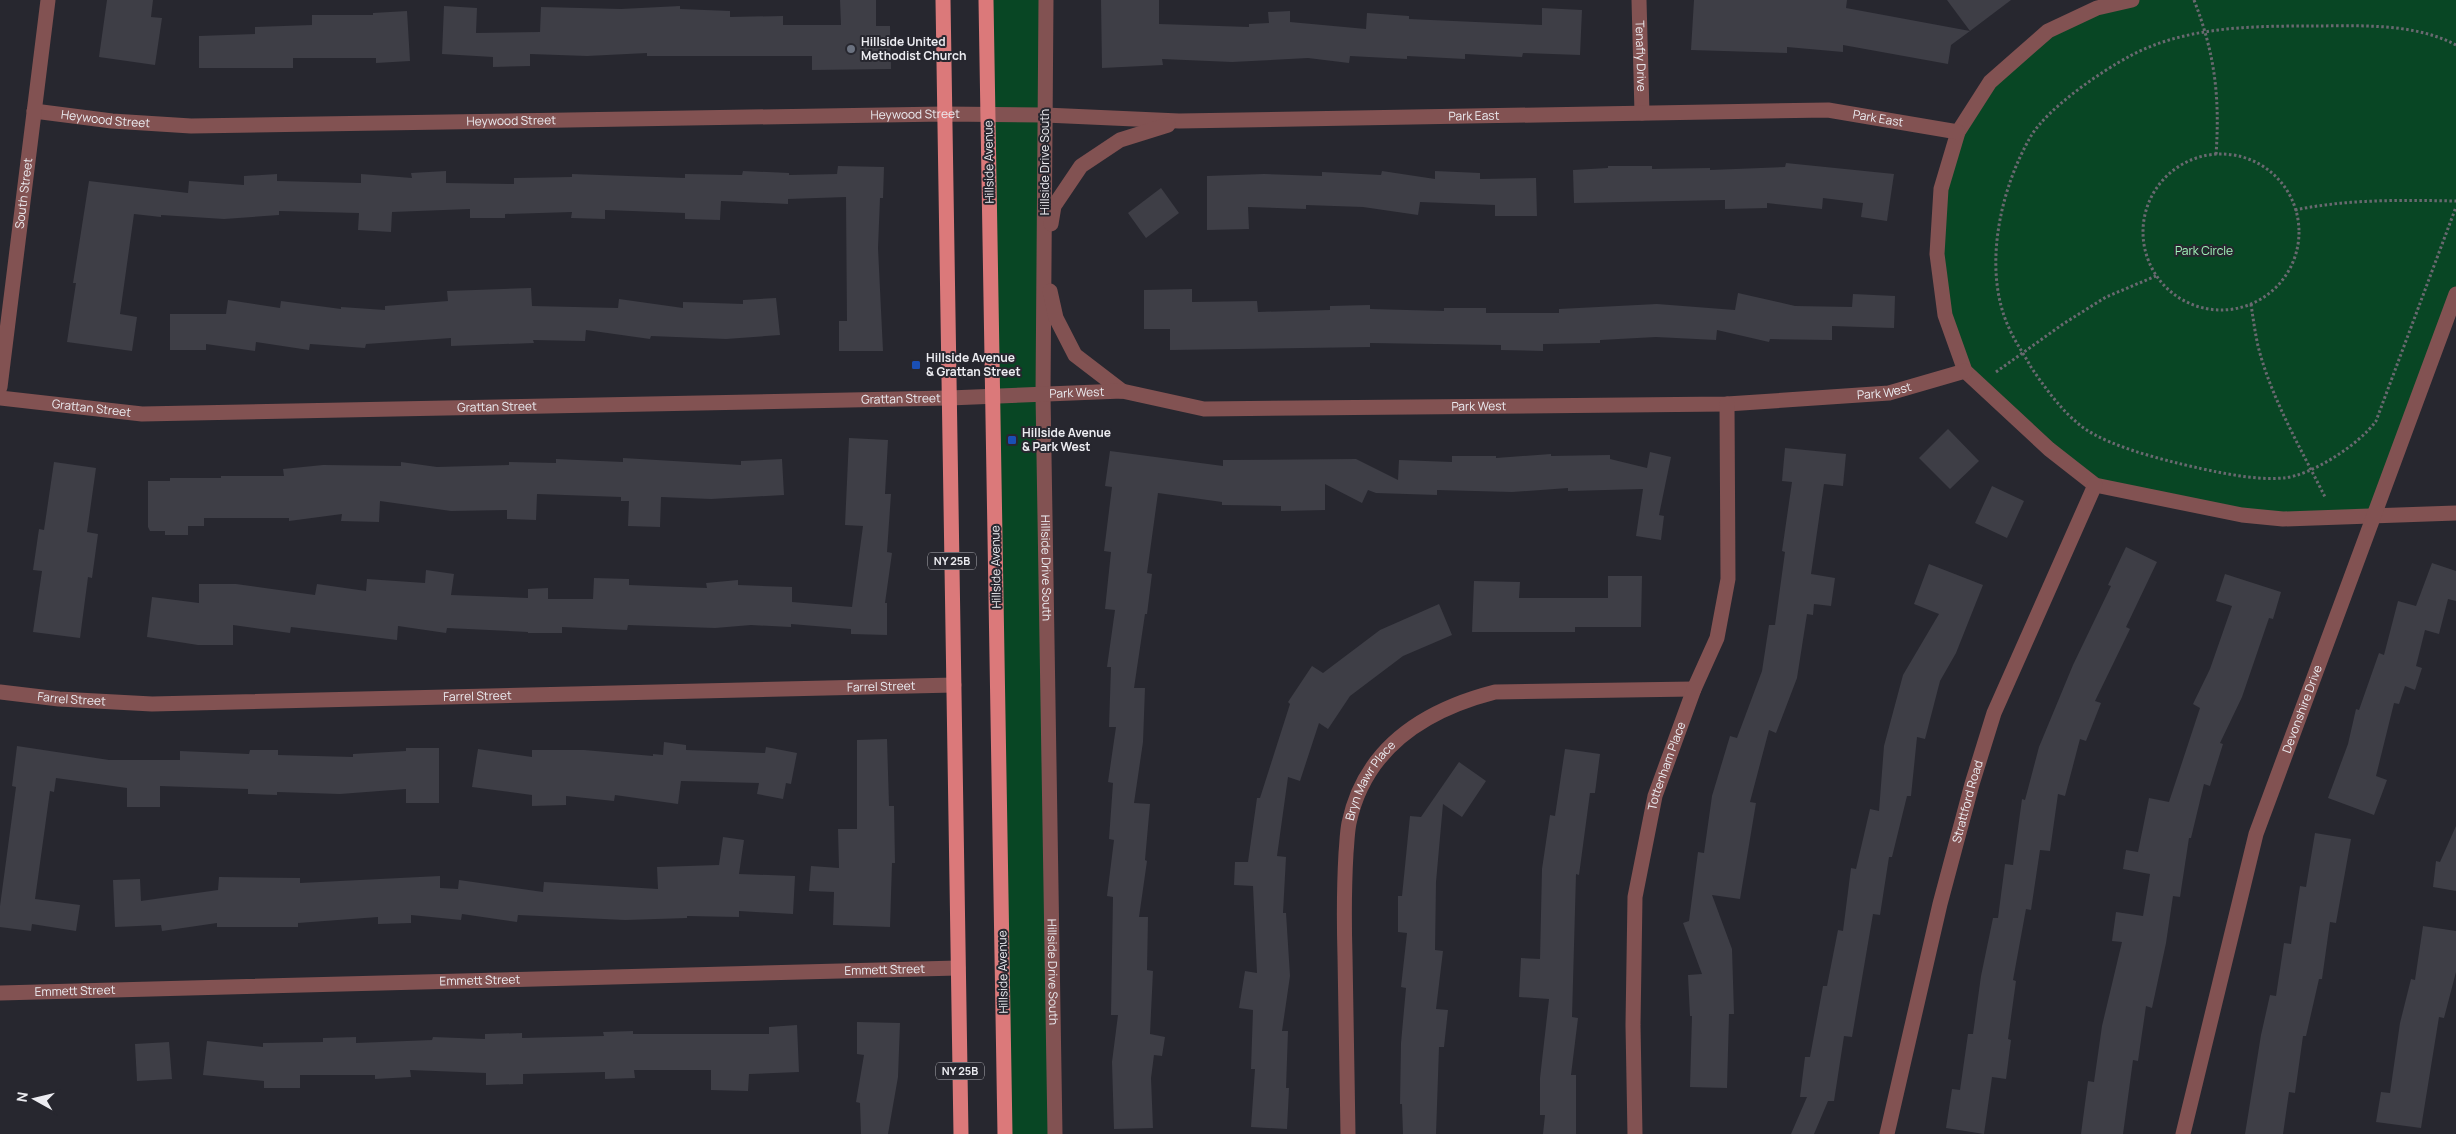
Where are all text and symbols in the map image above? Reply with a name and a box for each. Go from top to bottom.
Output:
street label: Tenafly Drive [1632,20,1650,92]
place label: Hillside United Methodist Church [861,33,966,64]
marker: Hillside United Methodist Church [845,43,857,55]
street label: Heywood Street [870,105,960,123]
street label: Park East [1852,105,1905,131]
street label: Heywood Street [60,106,151,131]
street label: Park East [1448,107,1500,124]
street label: Hillside Drive South [1036,109,1053,215]
street label: Heywood Street [466,111,556,130]
street label: Hillside Avenue [979,120,998,204]
street label: South Street [11,157,36,230]
park label: Park Circle [2175,242,2233,259]
place label: Hillside Avenue & Grattan Street [926,349,1021,380]
marker: Hillside Avenue & Grattan Street [910,359,922,371]
street label: Park West [1856,378,1913,403]
street label: Park West [1049,383,1105,402]
street label: Grattan Street [861,389,941,408]
street label: Grattan Street [51,395,132,421]
street label: Grattan Street [457,397,537,416]
street label: Park West [1451,397,1507,415]
place label: Hillside Avenue & Park West [1022,424,1111,455]
marker: Hillside Avenue & Park West [1006,434,1018,446]
street label: Hillside Drive South [1037,515,1056,621]
street label: Hillside Avenue [986,525,1005,609]
road number: NY 25B [928,552,976,570]
street label: Devonshire Drive [2278,662,2326,755]
street label: Farrel Street [847,677,916,696]
street label: Farrel Street [443,686,512,705]
street label: Farrel Street [37,688,106,710]
street label: Tottenham Place [1643,719,1689,812]
street label: Bryn Mawr Place [1341,737,1399,822]
street label: Strattford Road [1948,758,1987,845]
street label: Hillside Drive South [1044,919,1062,1025]
street label: Hillside Avenue [993,930,1012,1014]
street label: Emmett Street [844,960,925,979]
street label: Emmett Street [439,970,521,990]
street label: Emmett Street [34,981,116,1000]
road number: NY 25B [936,1062,984,1080]
north arrow [10,1074,60,1124]
text: N [12,1091,32,1103]

